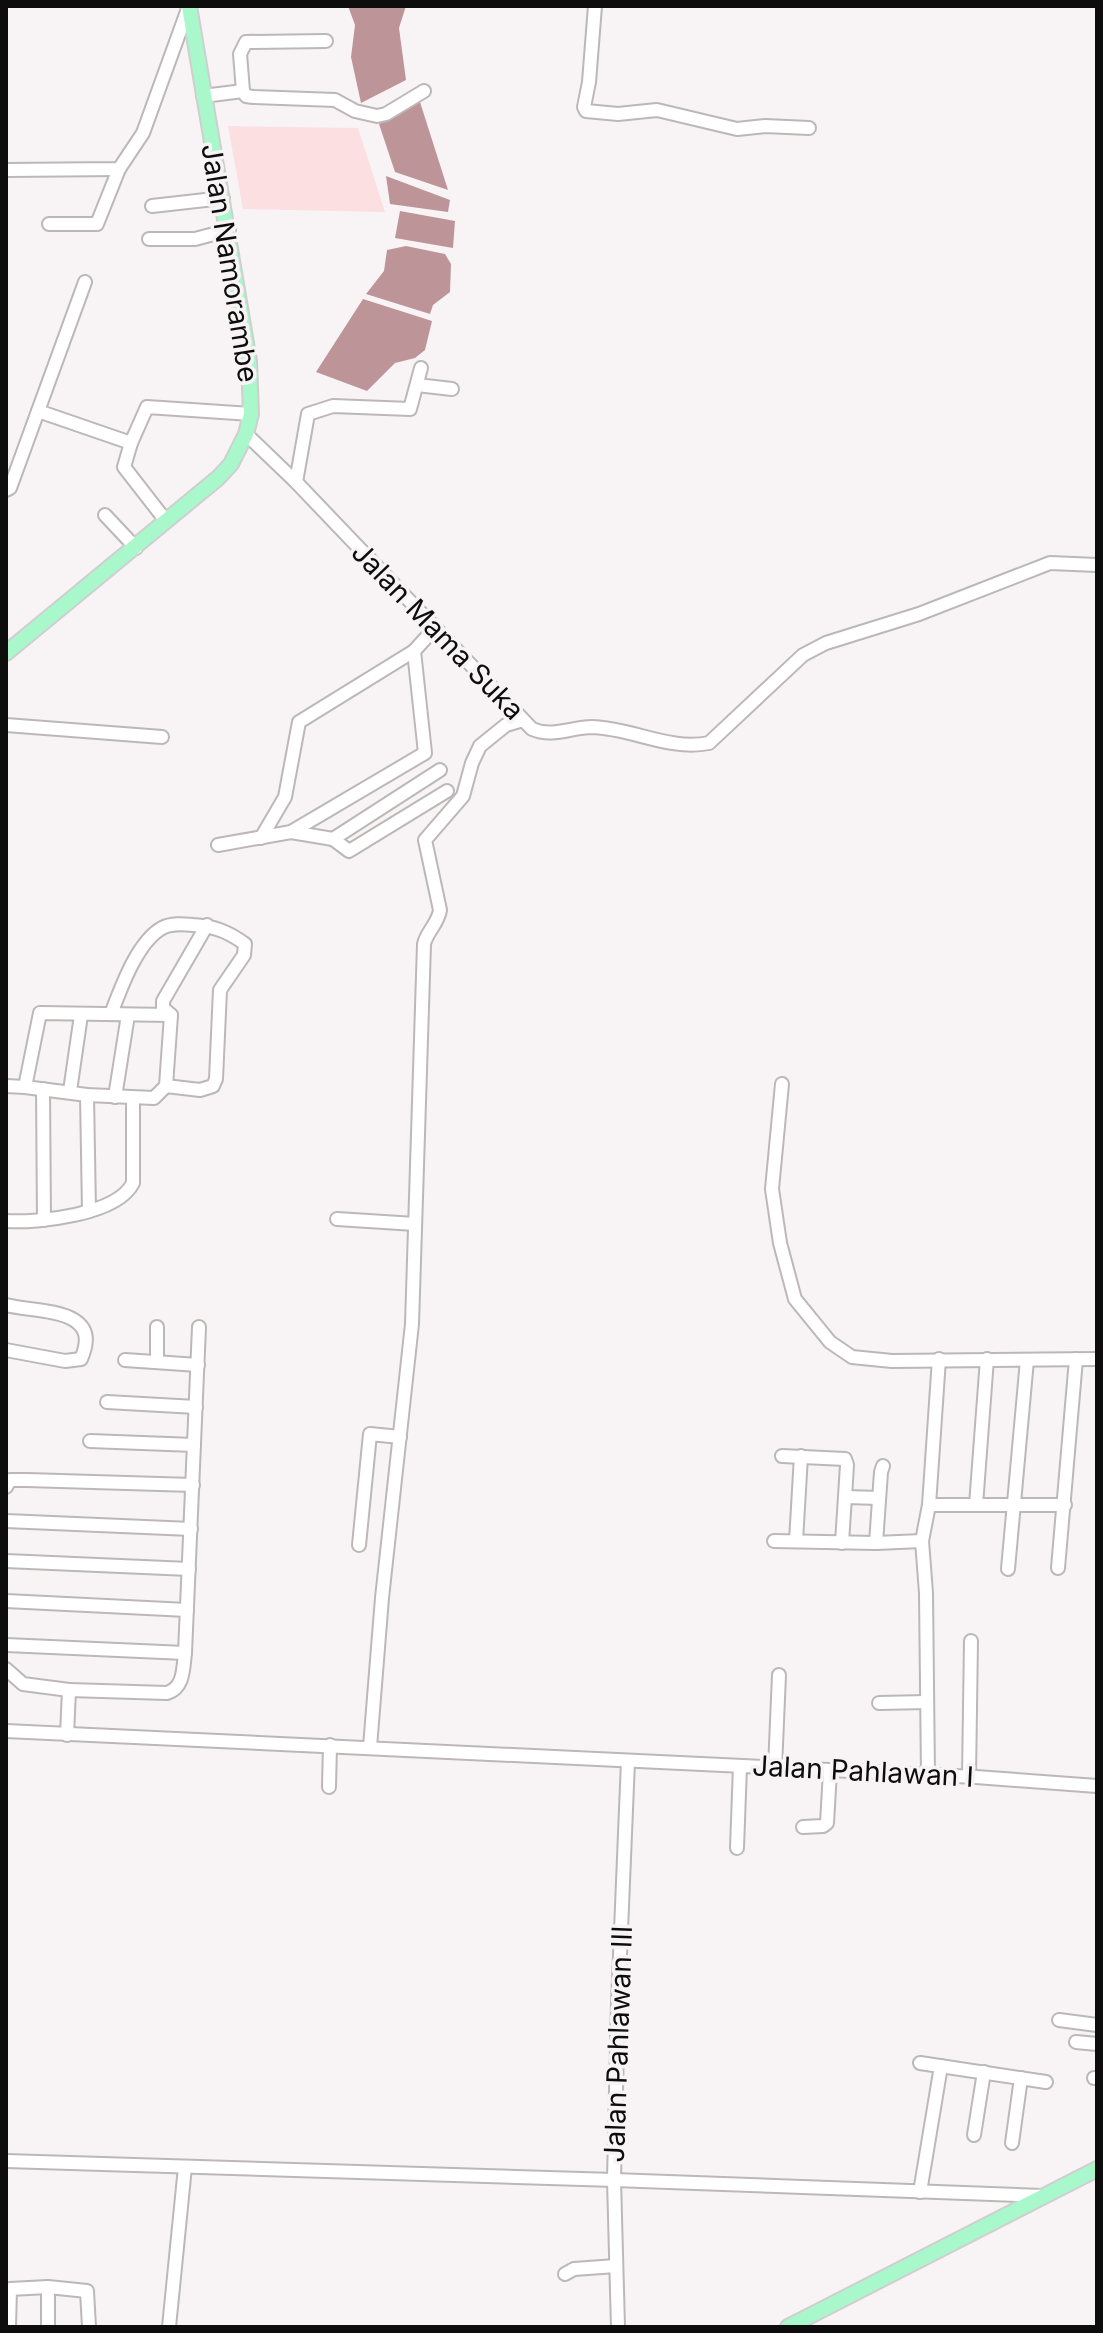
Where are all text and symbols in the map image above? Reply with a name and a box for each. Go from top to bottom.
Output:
street label: Jalan Namorambe [194,141,266,385]
street label: Jalan Mama Suka [345,535,531,727]
street label: Jalan Pahlawan I [751,1748,975,1794]
street label: Jalan Pahlawan III [597,1925,639,2163]

